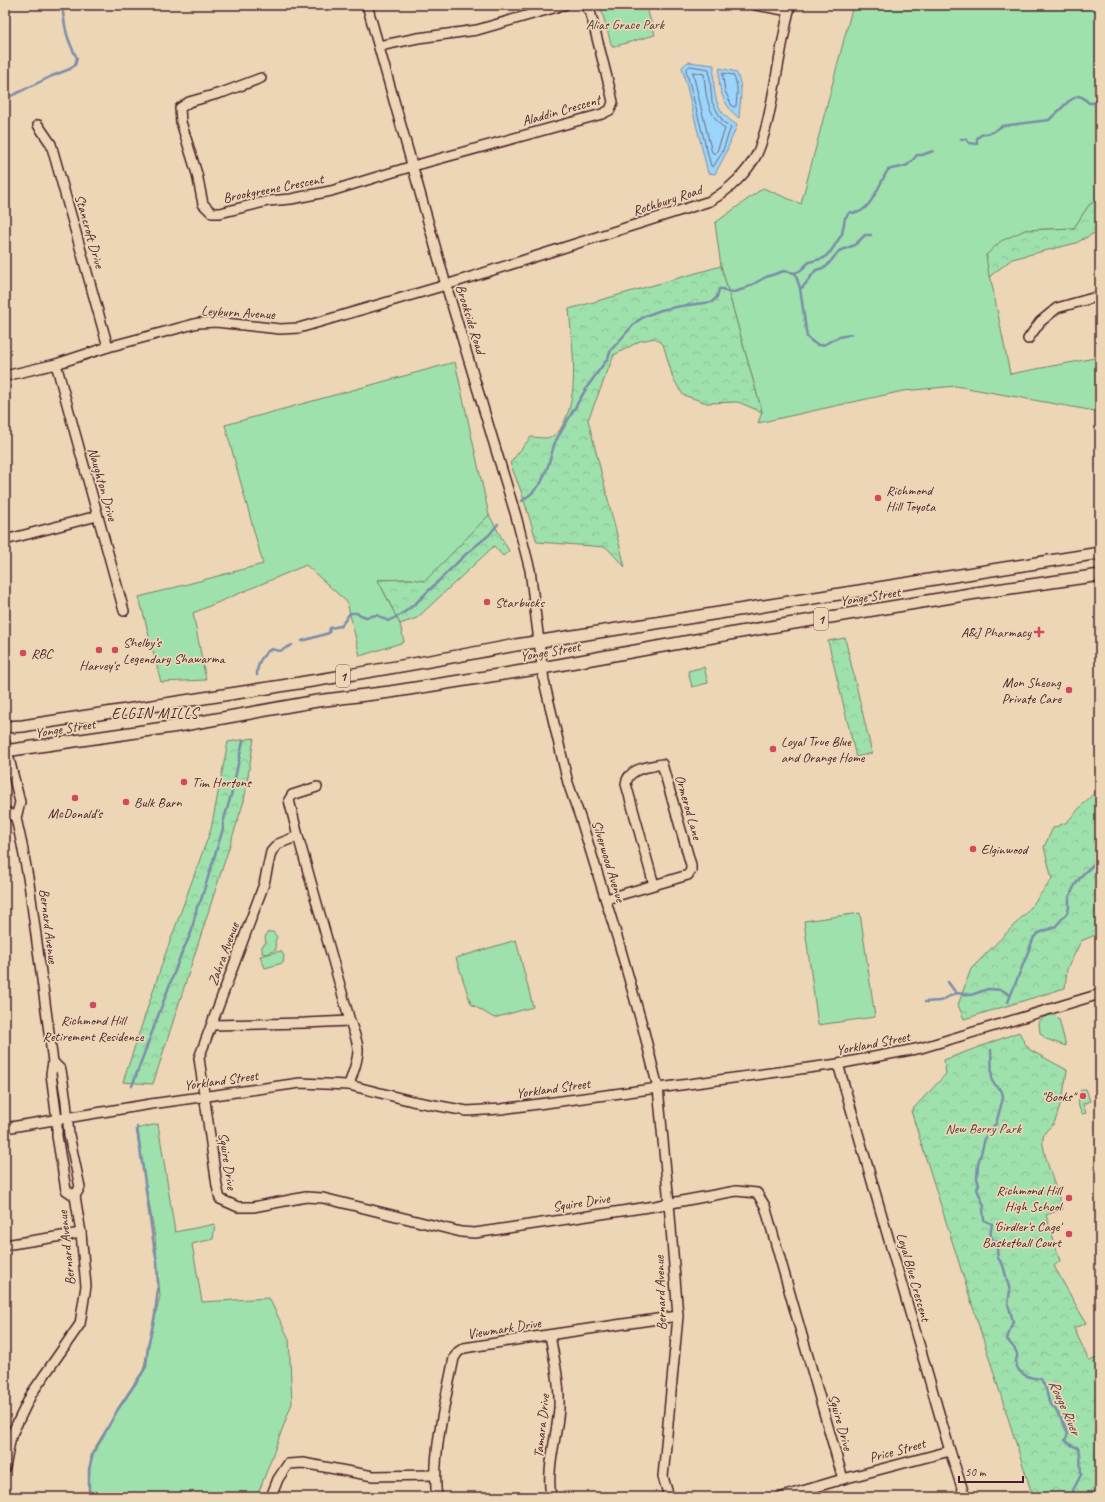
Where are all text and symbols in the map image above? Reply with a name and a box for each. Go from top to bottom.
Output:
park label: Alias Grace Park [586,16,665,33]
street label: Aladdin Crescent [520,91,604,130]
street label: Brookgreene Crescent [221,170,326,207]
street label: Rothbury Road [630,181,706,220]
street label: Stancroft Drive [71,192,109,271]
street label: Brookside Road [452,282,490,358]
street label: Leyburn Avenue [201,302,277,323]
street label: Naughton Drive [84,446,121,524]
place label: Richmond Hill Toyota [886,482,936,515]
marker: Richmond Hill Toyota [873,493,883,503]
street label: Yonge Street [839,583,903,610]
place label: Starbucks [495,594,545,611]
marker: Starbucks [482,597,492,607]
road number: 1 [814,608,828,630]
place label: A&J Pharmacy [961,624,1032,641]
marker: A&J Pharmacy [1034,627,1044,637]
place label: Shelby’s Legendary Shawarma [123,634,226,667]
street label: Yonge Street [519,638,583,665]
place label: RBC [31,645,55,662]
marker: Harvey's [94,645,104,655]
marker: Shelby’s Legendary Shawarma [110,645,120,655]
marker: RBC [18,648,28,658]
place label: Harvey's [79,657,120,674]
road number: 1 [336,665,350,687]
place label: Mon Sheong Private Care [1002,674,1062,707]
marker: Mon Sheong Private Care [1064,685,1074,695]
district label: ELGIN MILLS [112,704,200,723]
street label: Yonge Street [34,715,98,742]
place label: Loyal True Blue and Orange Home [781,733,866,766]
marker: Loyal True Blue and Orange Home [768,744,778,754]
street label: Ormerod Lane [671,773,706,843]
place label: Tim Hortons [192,774,252,791]
marker: Tim Hortons [179,777,189,787]
marker: McDonald's [70,793,80,803]
place label: Bulk Barn [134,794,182,811]
marker: Bulk Barn [121,797,131,807]
place label: McDonald's [48,805,103,822]
street label: Silverwood Avenue [588,818,629,905]
place label: Elginwood [981,841,1030,858]
marker: Elginwood [968,844,978,854]
street label: Bernard Avenue [35,888,62,966]
street label: Zahra Avenue [204,919,243,988]
marker: Richmond Hill Retirement Residence [88,1000,98,1010]
place label: Richmond Hill Retirement Residence [43,1012,145,1045]
street label: Yorkland Street [835,1028,913,1059]
street label: Yorkland Street [183,1067,261,1094]
street label: Yorkland Street [515,1075,593,1102]
place label: "Books" [1041,1088,1078,1105]
marker: "Books" [1078,1091,1088,1101]
park label: New Berry Park [945,1120,1022,1137]
street label: Squire Drive [215,1131,241,1192]
place label: Richmond Hill High School [996,1182,1064,1215]
street label: Squire Drive [551,1189,612,1215]
marker: Richmond Hill High School [1064,1193,1074,1203]
street label: Bernard Avenue [54,1208,79,1286]
place label: 'Girdler's Cage' Basketball Court [982,1218,1064,1251]
marker: 'Girdler's Cage' Basketball Court [1064,1229,1074,1239]
street label: Loyal Blue Crescent [893,1231,935,1325]
street label: Bernard Avenue [651,1254,670,1331]
street label: Viewmark Drive [466,1314,543,1343]
water label: Rouge River [1044,1377,1086,1440]
street label: Tamara Drive [530,1392,553,1459]
street label: Squire Drive [824,1392,857,1454]
street label: Price Street [867,1435,928,1466]
scale bar [959,1458,1023,1484]
text: 50 m [965,1464,987,1480]

